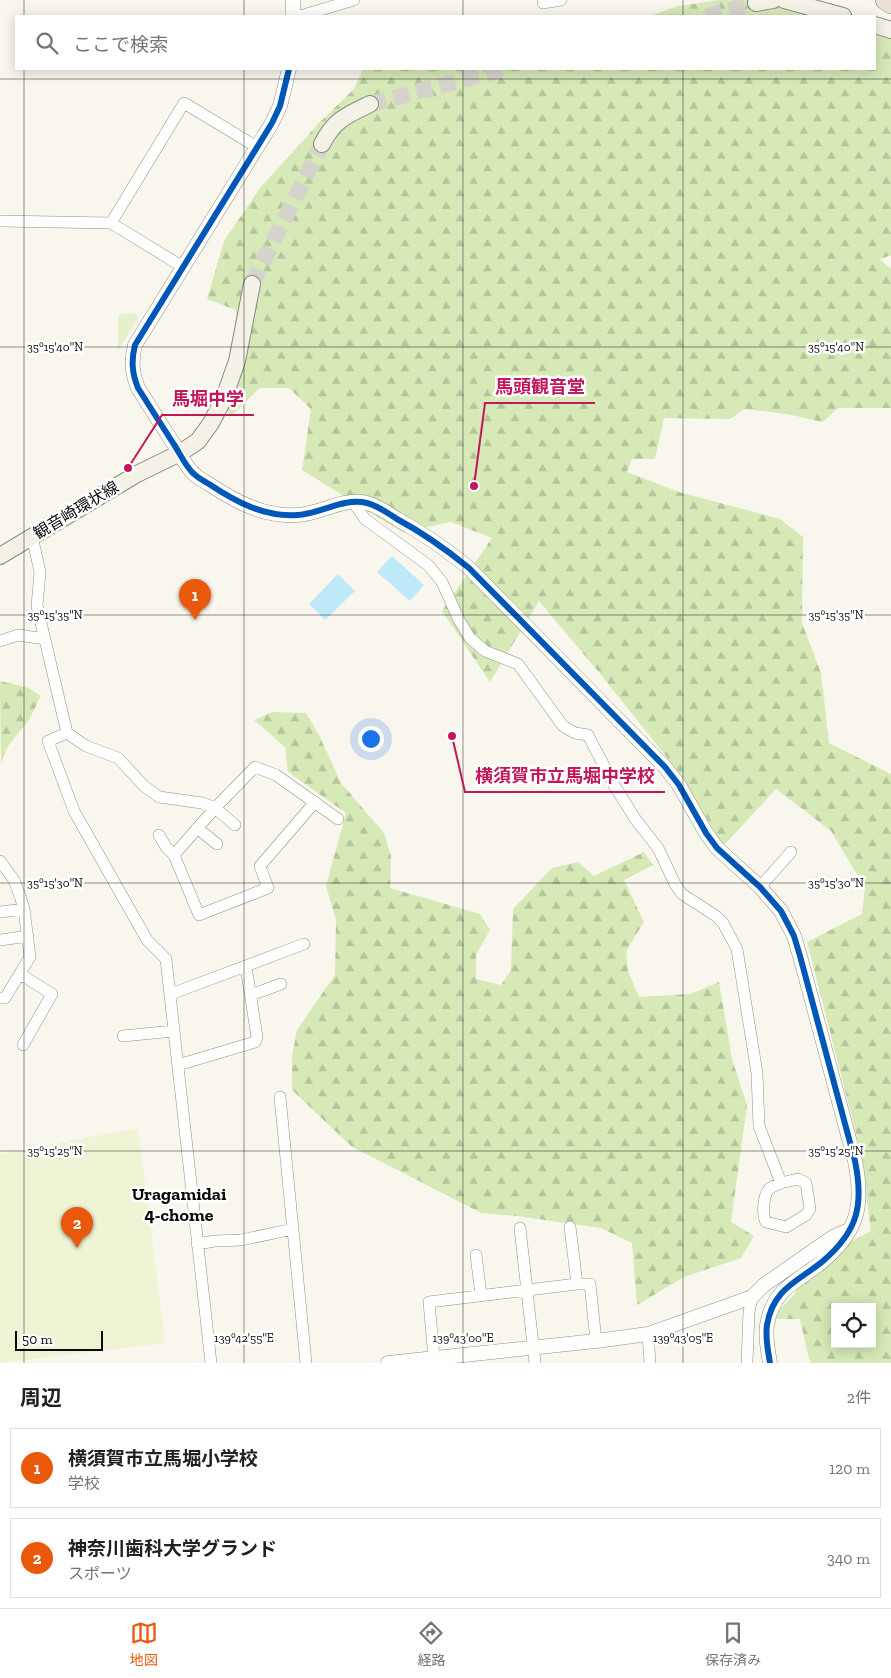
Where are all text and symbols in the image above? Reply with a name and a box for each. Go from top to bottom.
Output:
search box [15,15,876,70]
icon: search [33,29,61,57]
text: ここで検索 [73,33,168,56]
text: 35°15'40"N [27,340,83,354]
text: 35°15'40"N [808,340,864,354]
callout: 馬頭観音堂 [485,370,595,403]
text: 馬頭観音堂 [495,376,585,398]
callout: 馬堀中学 [162,382,254,415]
text: 馬堀中学 [172,388,244,410]
street label: 観音崎環状線 [30,477,122,543]
pin: 1 [179,579,211,620]
text: 35°15'35"N [27,608,83,622]
text: 35°15'35"N [808,608,864,622]
your location [358,726,384,752]
callout: 横須賀市立馬堀中学校 [465,759,665,792]
text: 横須賀市立馬堀中学校 [475,765,655,787]
text: 35°15'30"N [27,876,83,890]
text: 35°15'30"N [808,876,864,890]
text: 35°15'25"N [27,1144,83,1158]
text: 35°15'25"N [808,1144,864,1158]
district label: Uragamidai 4-chome [132,1183,227,1226]
pin: 2 [61,1207,93,1248]
map controls [831,1303,876,1348]
button: locate [831,1303,876,1348]
scale bar [15,1328,102,1351]
text: 50 m [22,1331,53,1348]
text: 139°42'55"E [214,1331,274,1345]
text: 139°43'00"E [432,1331,494,1345]
text: 139°43'05"E [653,1331,713,1345]
text: 周辺 [20,1385,62,1410]
text: 2件 [847,1388,871,1407]
text: 横須賀市立馬堀小学校 [68,1447,258,1470]
text: 1 [34,1459,40,1478]
text: 120 m [829,1459,870,1478]
text: 学校 [68,1474,100,1493]
text: 神奈川歯科大学グランド [68,1537,277,1560]
text: 2 [33,1549,41,1568]
text: 340 m [827,1549,870,1568]
text: スポーツ [68,1564,132,1583]
tab: 地図 [130,1619,158,1669]
tab: 経路 [417,1619,445,1669]
tab: 保存済み [705,1619,761,1669]

